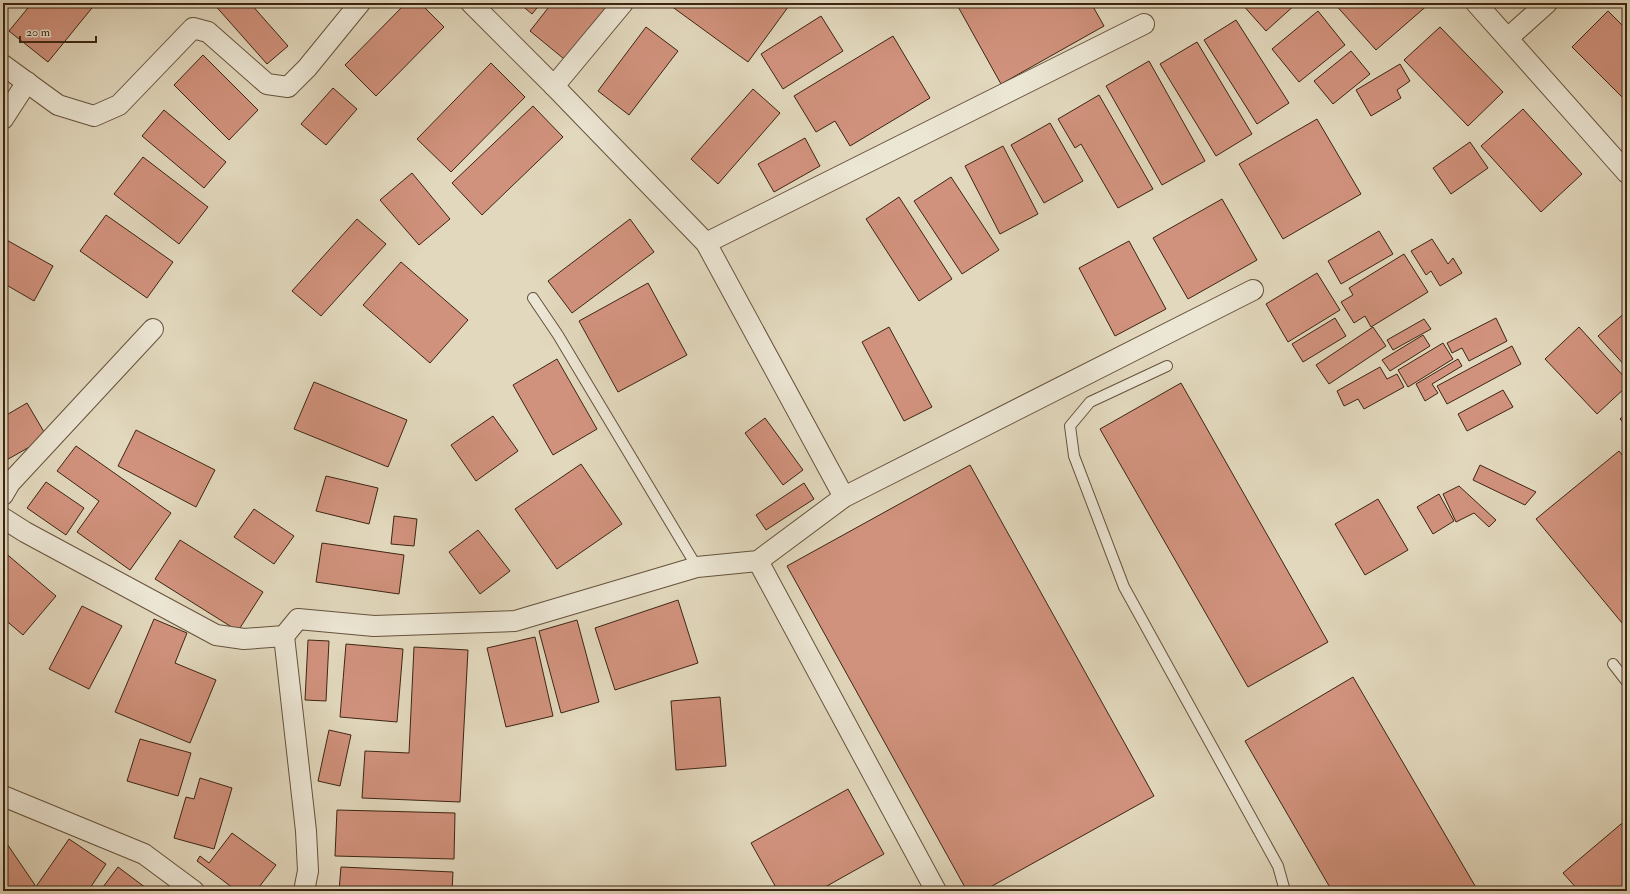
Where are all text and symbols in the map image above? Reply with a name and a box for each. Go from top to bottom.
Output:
scale bar [20,18,96,44]
text: 20 m [26,25,51,40]

